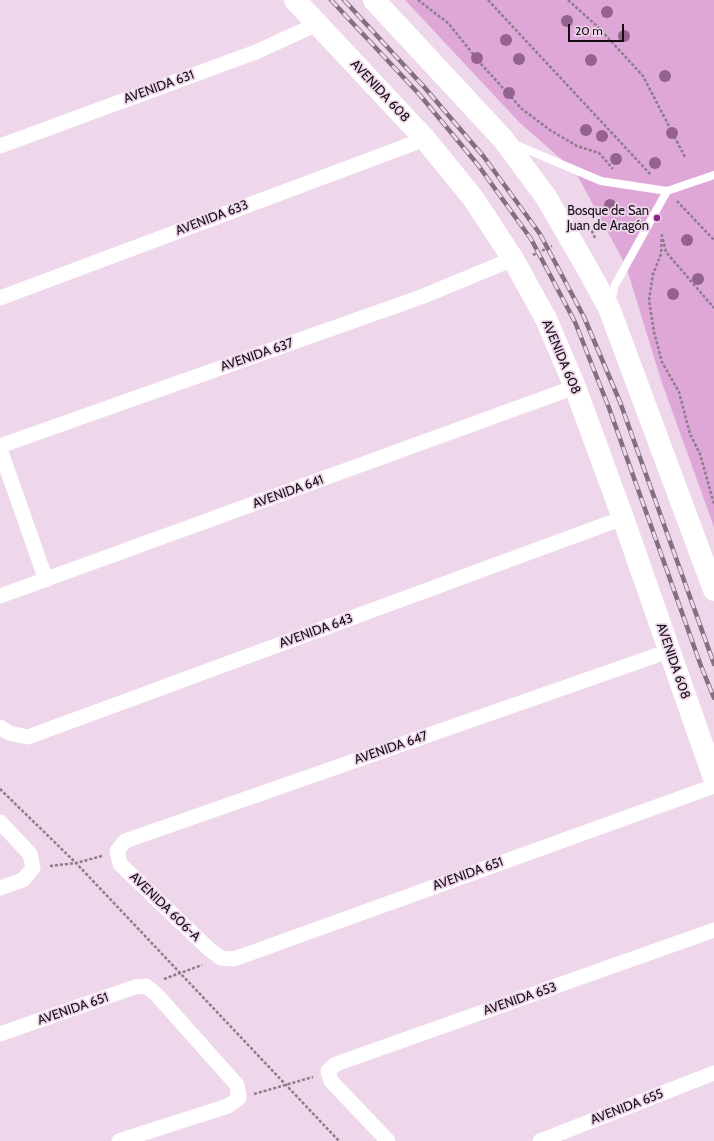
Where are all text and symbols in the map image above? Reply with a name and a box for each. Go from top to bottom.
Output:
scale bar [570,16,626,42]
text: 20 m [575,23,603,38]
street label: AVENIDA 608 [347,57,413,125]
street label: AVENIDA 631 [122,67,196,107]
street label: AVENIDA 633 [173,197,251,239]
place label: Bosque de San Juan de Aragón [567,203,649,234]
marker: Bosque de San Juan de Aragón [652,213,662,223]
street label: AVENIDA 608 [538,317,584,397]
street label: AVENIDA 637 [218,335,296,375]
street label: AVENIDA 641 [250,472,326,512]
street label: AVENIDA 643 [277,610,355,652]
street label: AVENIDA 608 [653,621,693,701]
street label: AVENIDA 647 [352,728,430,768]
street label: AVENIDA 651 [431,854,505,894]
street label: AVENIDA 606-A [126,869,204,945]
street label: AVENIDA 653 [481,979,559,1019]
street label: AVENIDA 651 [36,990,110,1028]
street label: AVENIDA 655 [588,1086,666,1128]

